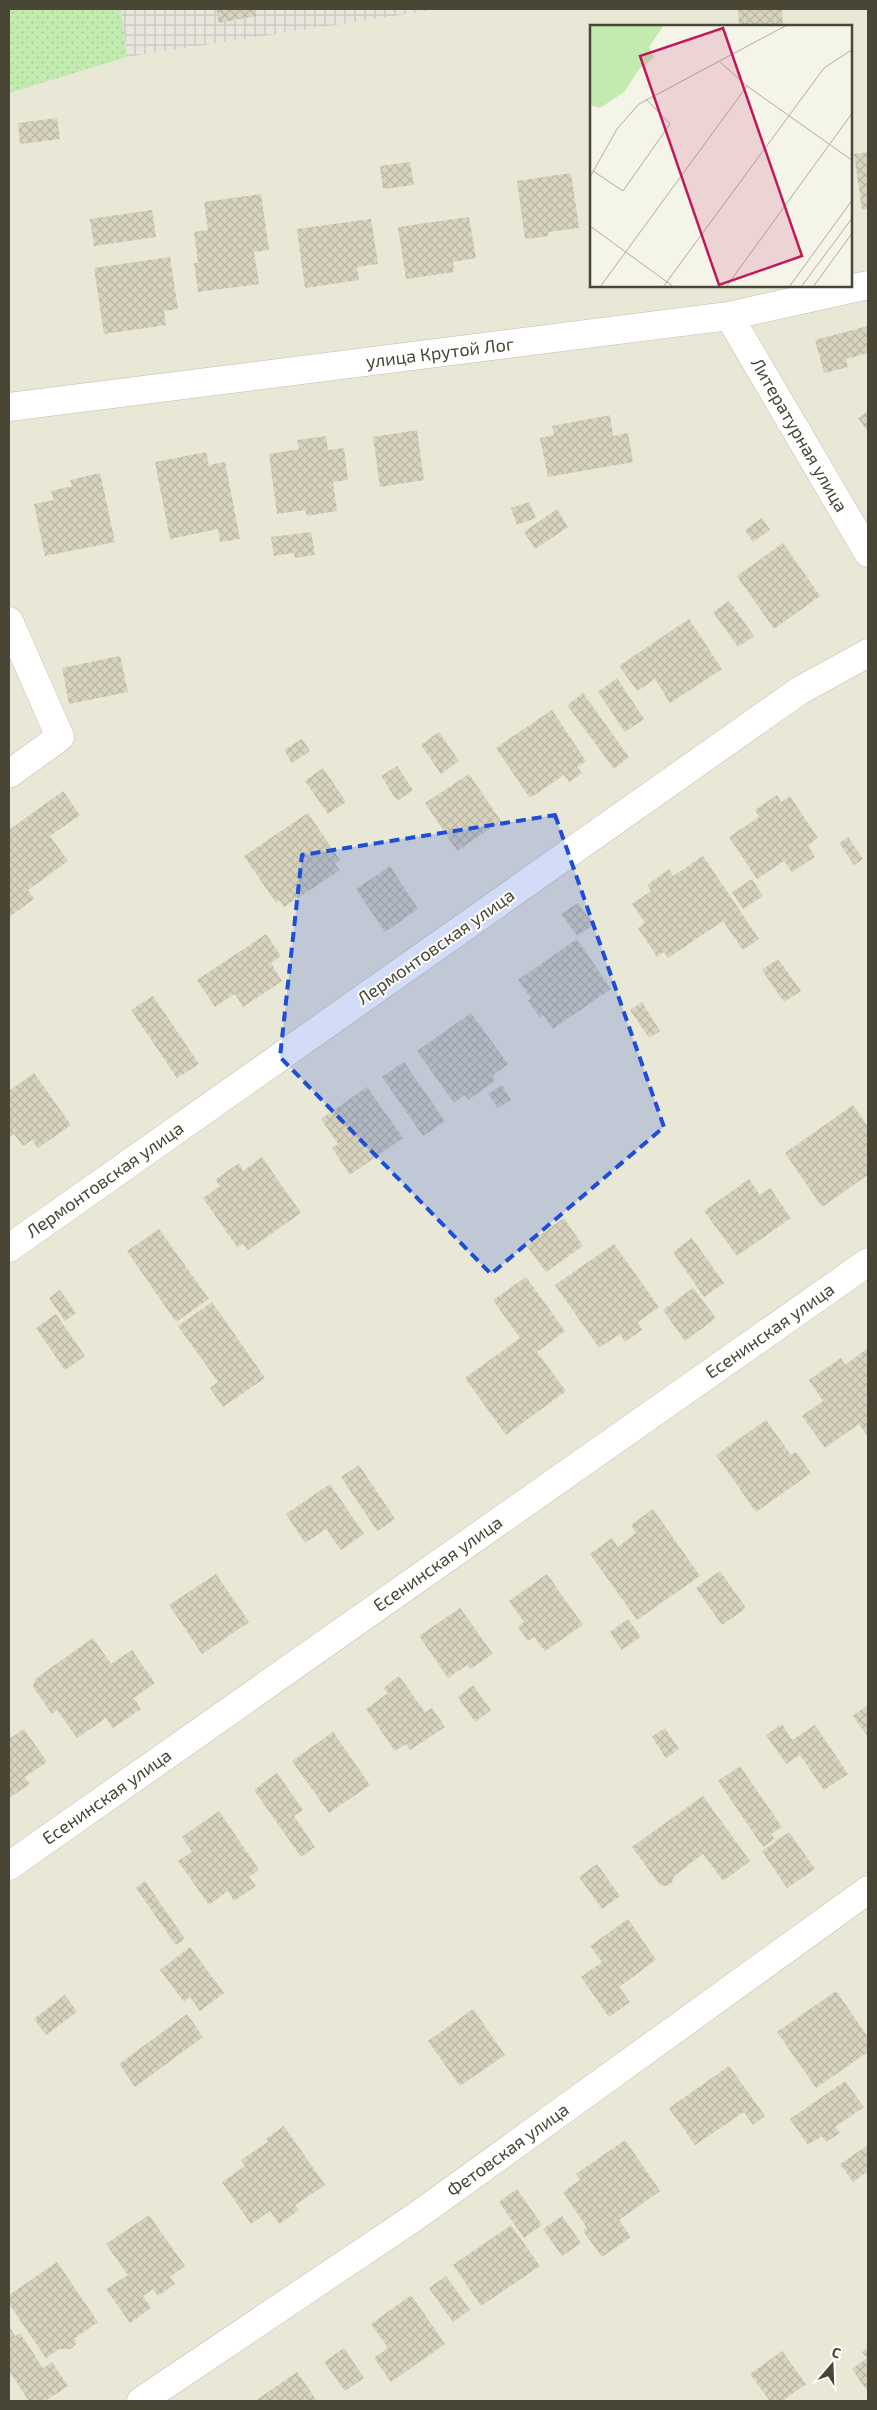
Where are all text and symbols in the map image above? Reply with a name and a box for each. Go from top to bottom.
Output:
inset map [590,25,852,288]
street label: улица Крутой Лог [365,332,515,372]
street label: Литературная улица [747,353,853,516]
street label: Лермонтовская улица [352,883,519,1009]
street label: Лермонтовская улица [21,1116,188,1242]
street label: Есенинская улица [701,1277,838,1383]
street label: Есенинская улица [369,1510,506,1616]
street label: Есенинская улица [38,1743,175,1849]
street label: Фетовская улица [442,2098,573,2201]
north arrow [807,2340,857,2390]
text: С [830,2343,843,2362]

